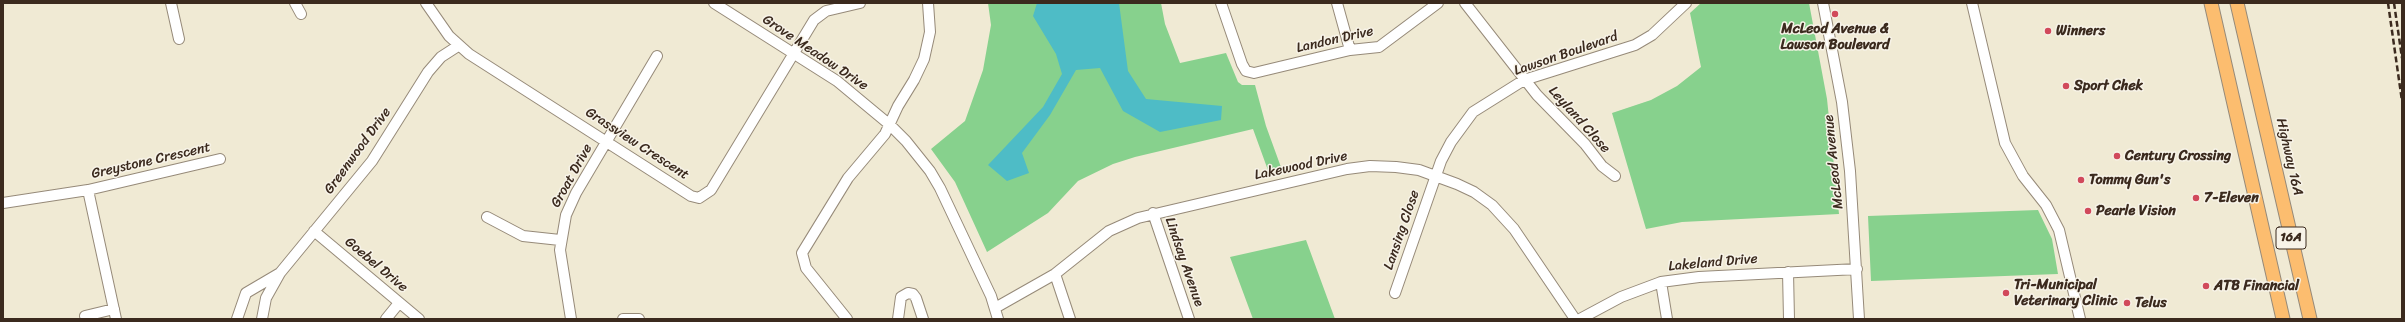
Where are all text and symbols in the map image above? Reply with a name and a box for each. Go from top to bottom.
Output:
marker: McLeod Avenue & Lawson Boulevard [1830,9,1840,19]
street label: Grove Meadow Drive [759,11,871,95]
place label: McLeod Avenue & Lawson Boulevard [1781,21,1889,54]
street label: Landon Drive [1295,23,1375,57]
place label: Winners [2056,23,2105,39]
marker: Winners [2043,26,2053,36]
street label: Lawson Boulevard [1512,28,1620,80]
place label: Sport Chek [2074,78,2143,94]
marker: Sport Chek [2061,81,2071,91]
street label: Leyland Close [1545,83,1613,157]
street label: Greenwood Drive [321,104,395,198]
street label: Grassview Crescent [582,104,692,184]
street label: McLeod Avenue [1821,114,1847,210]
street label: Highway 16A [2272,117,2306,197]
street label: Greystone Crescent [90,139,212,183]
street label: Groat Drive [548,141,596,211]
street label: Lakewood Drive [1253,148,1349,184]
place label: Century Crossing [2125,148,2231,164]
marker: Century Crossing [2112,151,2122,161]
place label: Tommy Gun's [2089,172,2170,188]
marker: Tommy Gun's [2076,175,2086,185]
street label: Lansing Close [1381,188,1423,272]
place label: 7-Eleven [2204,190,2259,206]
marker: 7-Eleven [2191,193,2201,203]
place label: Pearle Vision [2096,203,2176,219]
marker: Pearle Vision [2083,206,2093,216]
street label: Lindsay Avenue [1161,215,1207,309]
road number: 16A [2276,227,2306,249]
street label: Goebel Drive [341,234,411,296]
street label: Lakeland Drive [1668,251,1758,275]
place label: Tri-Municipal Veterinary Clinic [2014,277,2118,310]
place label: ATB Financial [2214,278,2299,294]
marker: ATB Financial [2201,281,2211,291]
marker: Tri-Municipal Veterinary Clinic [2001,288,2011,298]
place label: Telus [2135,295,2167,311]
marker: Telus [2122,298,2132,308]

